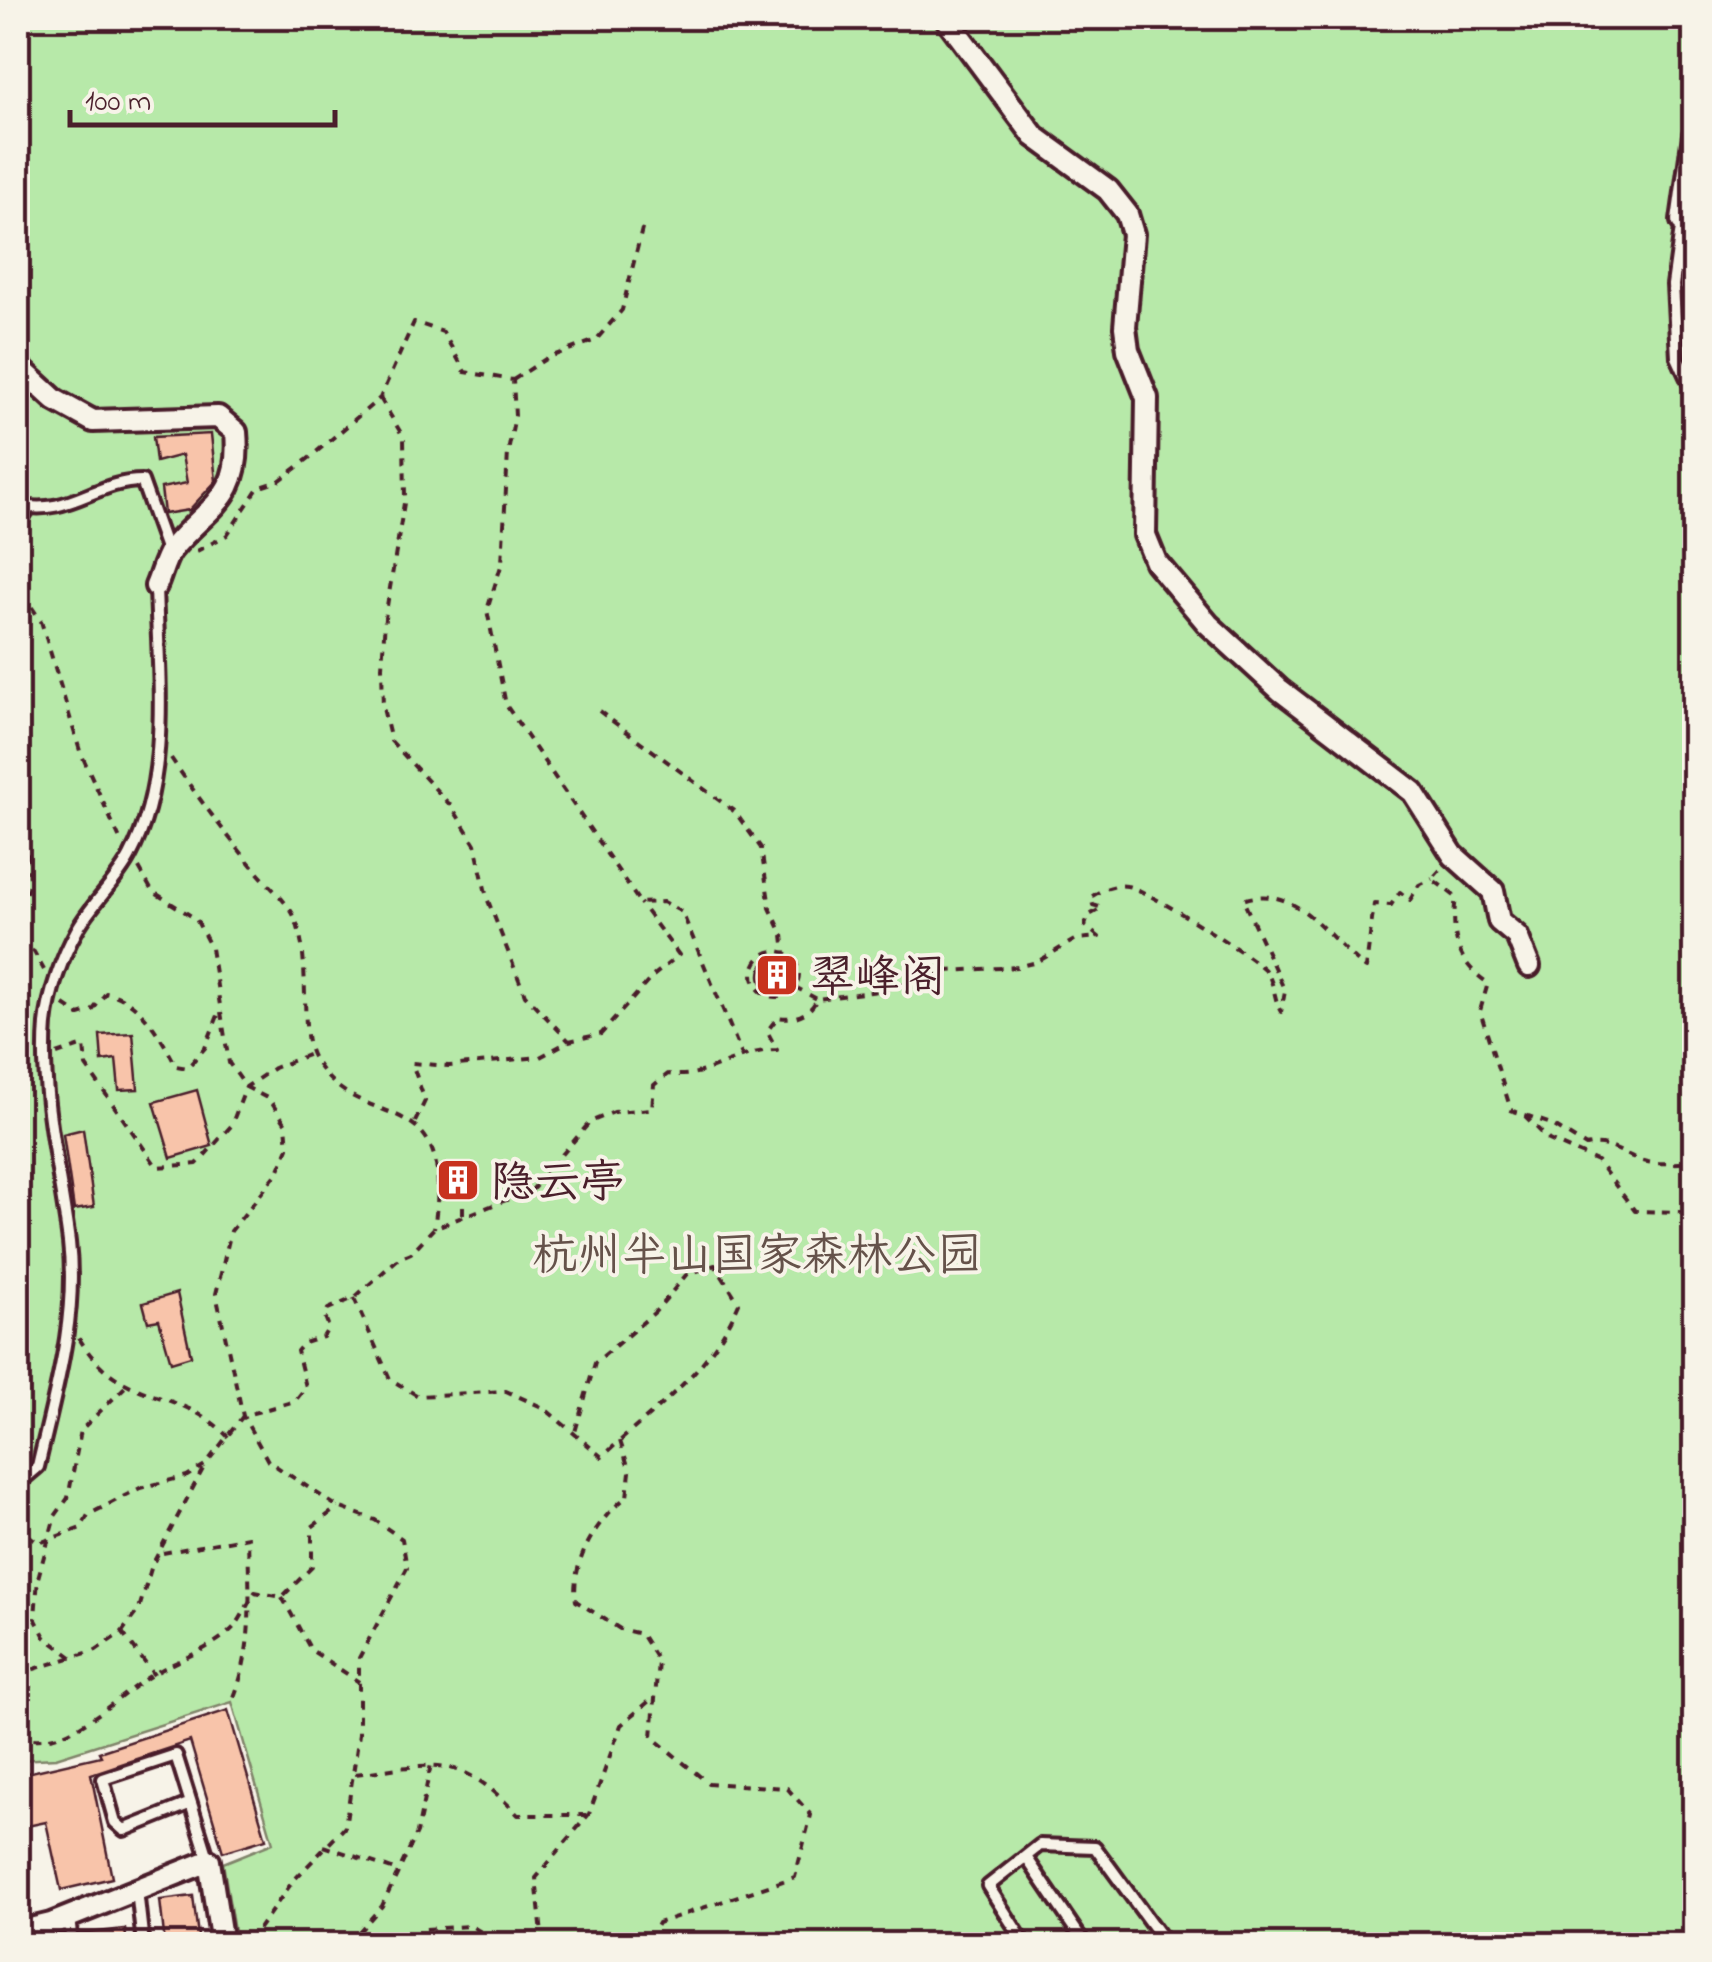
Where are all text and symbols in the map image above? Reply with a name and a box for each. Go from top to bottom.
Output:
scale bar [70,65,335,127]
text: 100 m [85,81,151,125]
place label: 翠峰阁 [810,947,945,1013]
building icon: 翠峰阁 [754,952,800,998]
place label: 隐云亭 [490,1152,625,1218]
building icon: 隐云亭 [435,1157,481,1203]
park label: 杭州半山国家森林公园 [532,1225,982,1291]

